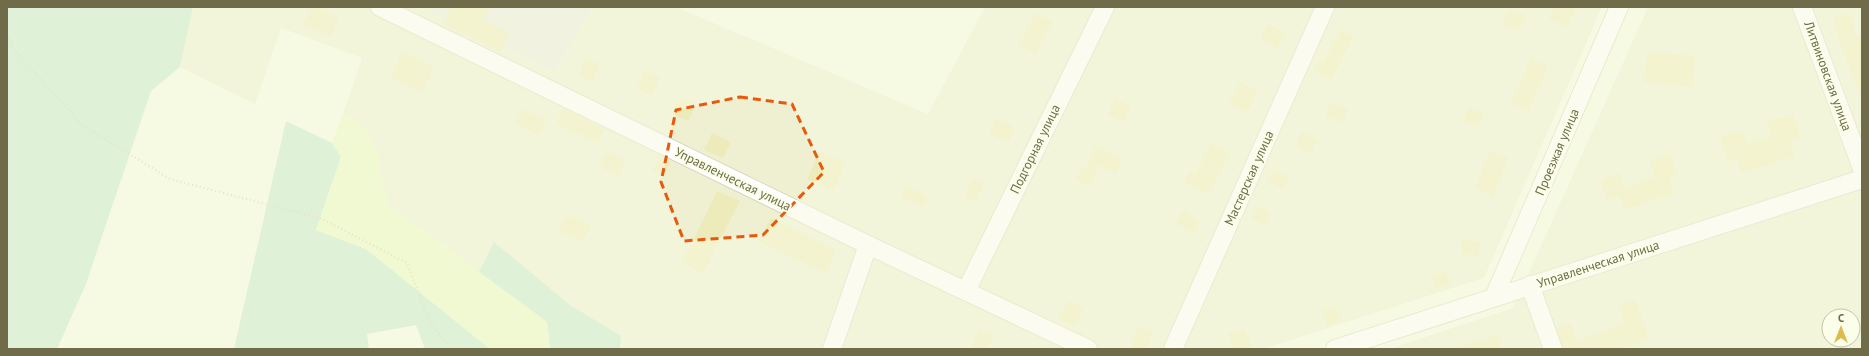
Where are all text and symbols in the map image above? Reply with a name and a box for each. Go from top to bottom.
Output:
street label: Литвиновская улица [1800,18,1856,133]
street label: Подгорная улица [1006,102,1064,196]
street label: Проезжая улица [1531,106,1583,198]
street label: Мастерская улица [1220,128,1278,228]
street label: Управленческая улица [672,143,794,215]
street label: Управленческая улица [1535,236,1661,292]
north arrow [1821,308,1861,348]
text: С [1838,311,1844,325]

